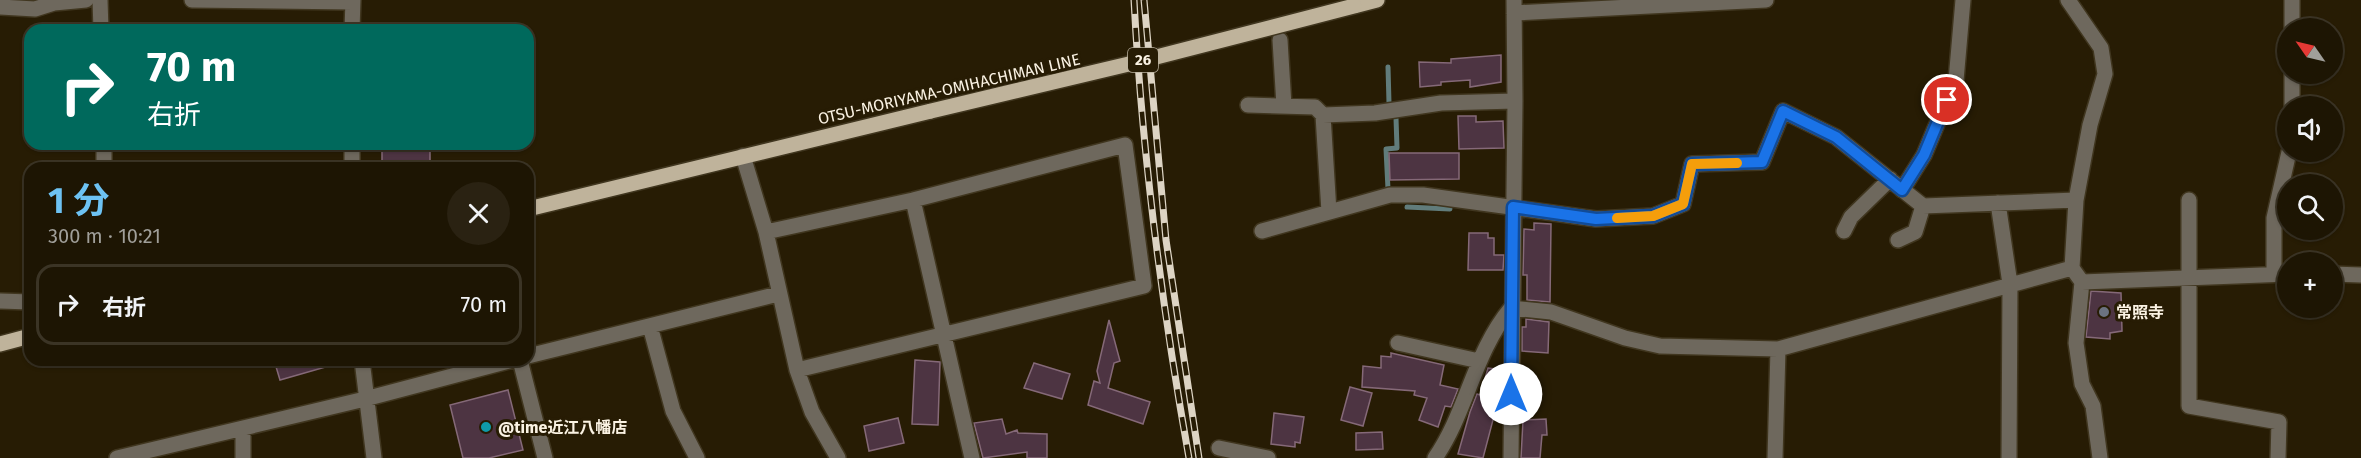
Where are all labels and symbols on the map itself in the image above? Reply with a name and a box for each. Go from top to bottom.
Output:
north arrow [2277,18,2343,84]
road number: 26 [1128,48,1158,72]
street label: OTSU-MORIYAMA-OMIHACHIMAN LINE [816,50,1082,128]
pin [1921,74,1972,125]
place label: 常照寺 [2116,303,2164,322]
marker: 常照寺 [2097,305,2111,319]
position arrow [1479,362,1543,426]
place label: @time近江八幡店 [498,418,627,437]
marker: @time近江八幡店 [479,420,493,434]

